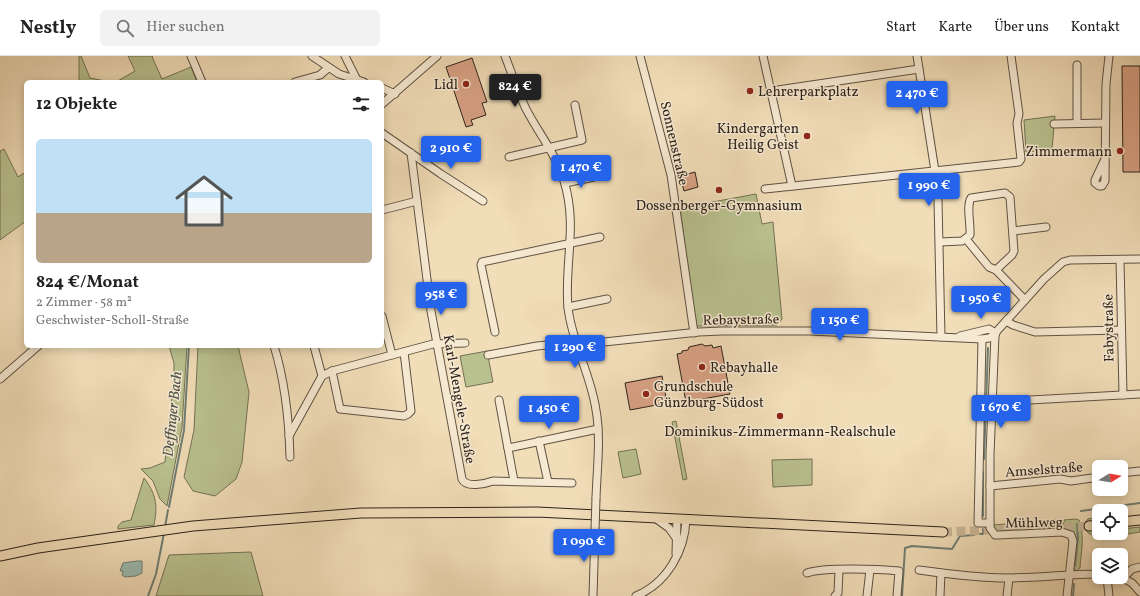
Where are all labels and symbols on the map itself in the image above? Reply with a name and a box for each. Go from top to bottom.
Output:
pin: 824 € [487,74,543,108]
place label: Lidl [434,76,458,95]
marker: Lidl [461,79,471,89]
pin: 2 470 € [880,81,954,115]
place label: Lehrerparkplatz [758,83,858,102]
marker: Lehrerparkplatz [745,86,755,96]
street label: Sonnenstraße [655,99,693,188]
place label: Kindergarten Heilig Geist [717,120,799,155]
marker: Kindergarten Heilig Geist [802,131,812,141]
pin: 2 910 € [414,136,488,170]
place label: Zimmermann [1026,143,1112,162]
marker: Zimmermann [1115,146,1125,156]
pin: 1 470 € [544,155,618,189]
pin: 1 990 € [892,173,966,207]
marker: Dossenberger-Gymnasium [714,185,724,195]
place label: Dossenberger-Gymnasium [636,197,802,216]
pin: 958 € [413,282,469,316]
pin: 1 950 € [944,286,1018,320]
street label: Fabystraße [1099,293,1120,362]
pin: 1 150 € [803,308,877,342]
street label: Rebaystraße [703,310,780,331]
street label: Karl-Mengele-Straße [438,333,479,466]
pin: 1 290 € [538,335,612,369]
place label: Rebayhalle [710,359,778,378]
marker: Rebayhalle [697,362,707,372]
water label: Deffinger Bach [159,370,188,458]
place label: Grundschule Günzburg-Südost [654,378,764,413]
marker: Grundschule Günzburg-Südost [641,389,651,399]
pin: 1 670 € [964,395,1038,429]
pin: 1 450 € [512,396,586,430]
marker: Dominikus-Zimmermann-Realschule [775,411,785,421]
place label: Dominikus-Zimmermann-Realschule [664,423,896,442]
street label: Amselstraße [1005,458,1084,483]
north arrow [1092,460,1128,496]
street label: Mühlweg [1005,513,1063,534]
pin: 1 090 € [547,529,621,563]

